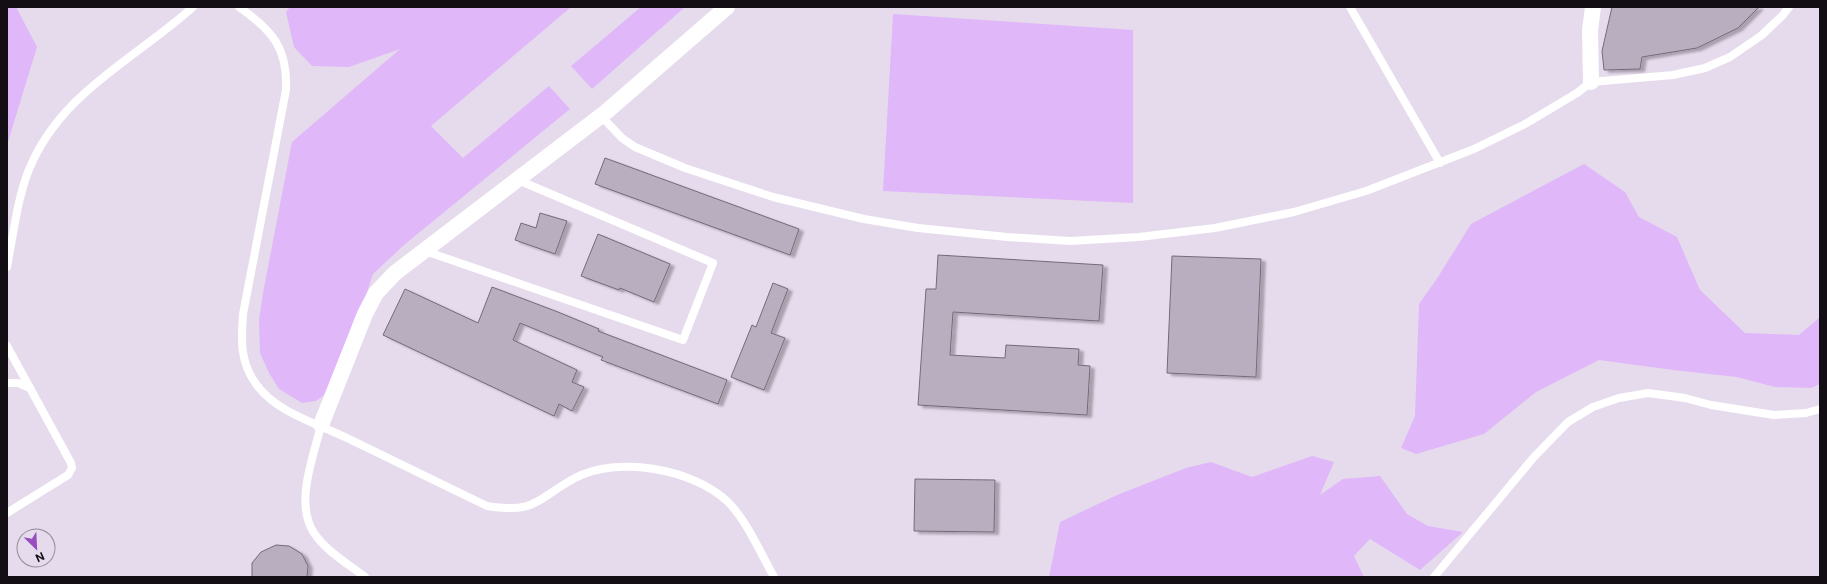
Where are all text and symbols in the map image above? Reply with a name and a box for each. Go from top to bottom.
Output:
north arrow [16,528,56,568]
text: N [34,550,46,564]

